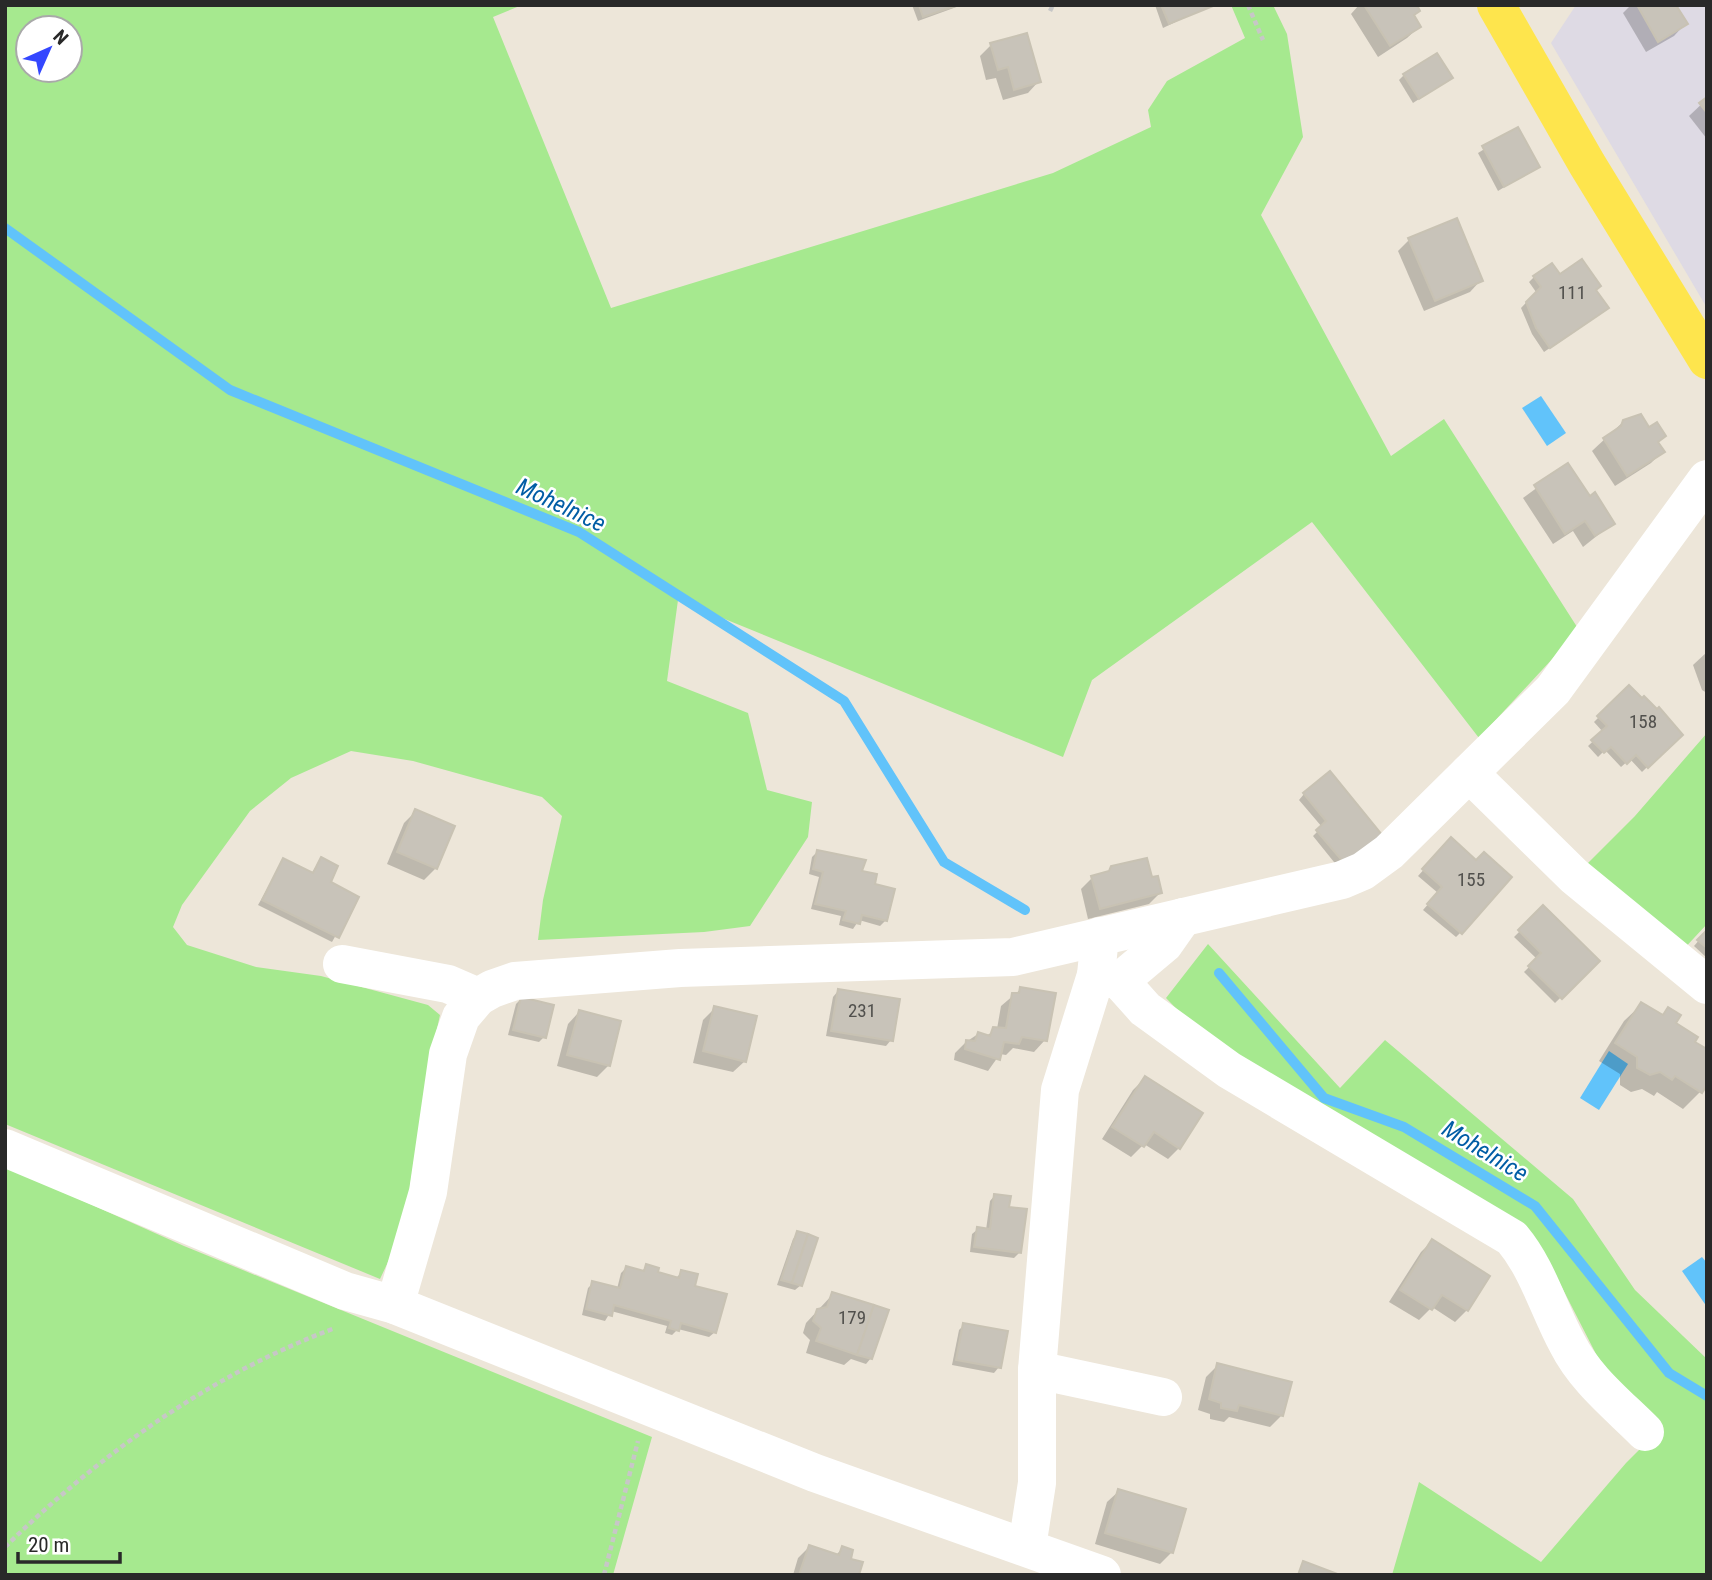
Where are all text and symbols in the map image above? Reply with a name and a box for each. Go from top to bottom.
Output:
north arrow [14,14,84,84]
text: N [48,25,73,50]
house number: 111 [1558,281,1586,304]
water label: Mohelnice [512,472,610,538]
house number: 158 [1629,710,1657,733]
house number: 155 [1457,868,1485,891]
house number: 231 [848,999,876,1022]
water label: Mohelnice [1437,1115,1533,1188]
house number: 179 [838,1306,866,1329]
scale bar [18,1520,119,1564]
text: 20 m [28,1533,69,1557]

